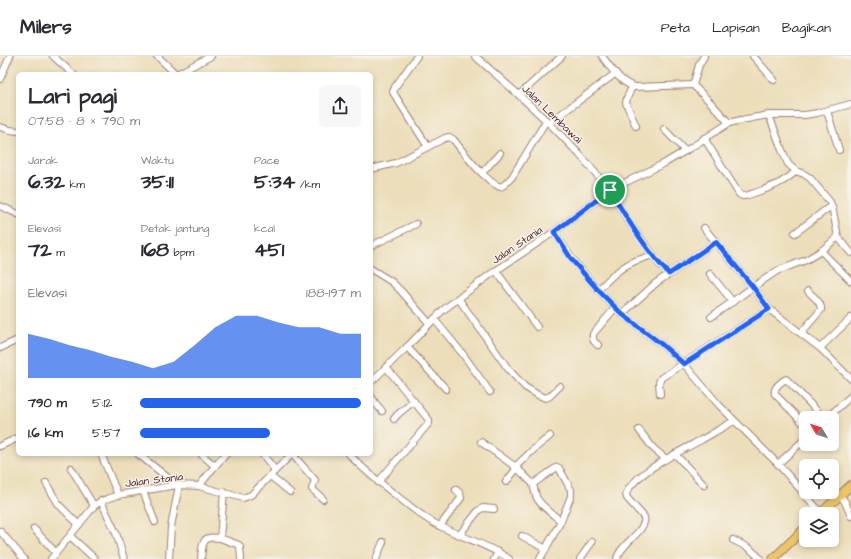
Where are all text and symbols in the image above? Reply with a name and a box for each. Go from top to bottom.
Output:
text: Milers [20,14,72,41]
text: Peta [661,18,690,38]
text: Lapisan [712,18,760,38]
text: Bagikan [782,18,831,38]
text: Lari pagi [28,81,117,112]
street label: Jalan Lembawai [518,81,586,147]
button: share [319,85,361,127]
text: 07:58 · 8 × 790 m [28,112,140,130]
text: Jarak [28,153,58,168]
text: Waktu [141,153,174,168]
text: Pace [254,153,280,168]
text: 6.32 [28,168,65,196]
text: 35:11 [141,168,174,196]
text: 5:34 [254,168,295,196]
pin [593,173,627,207]
text: km [65,177,85,192]
text: /km [295,177,320,192]
icon: arrive [599,179,621,201]
text: Elevasi [28,221,61,236]
text: Detak jantung [141,221,210,236]
text: kcal [254,221,275,236]
street label: Jalan Stania [489,222,546,268]
text: 72 [28,236,52,264]
text: 168 [141,236,169,264]
text: 451 [254,236,284,264]
text: m [52,245,65,260]
text: bpm [169,245,194,260]
text: Elevasi [28,284,67,302]
text: 188–197 m [306,284,361,302]
text: 790 m [28,394,67,412]
text: 5:12 [92,394,112,412]
north arrow [799,411,839,451]
map controls [799,411,839,547]
text: 1.6 km [28,424,63,442]
text: 5:57 [92,424,121,442]
button: locate [799,459,839,499]
street label: Jalan Stania [124,469,184,491]
button: layers [799,507,839,547]

